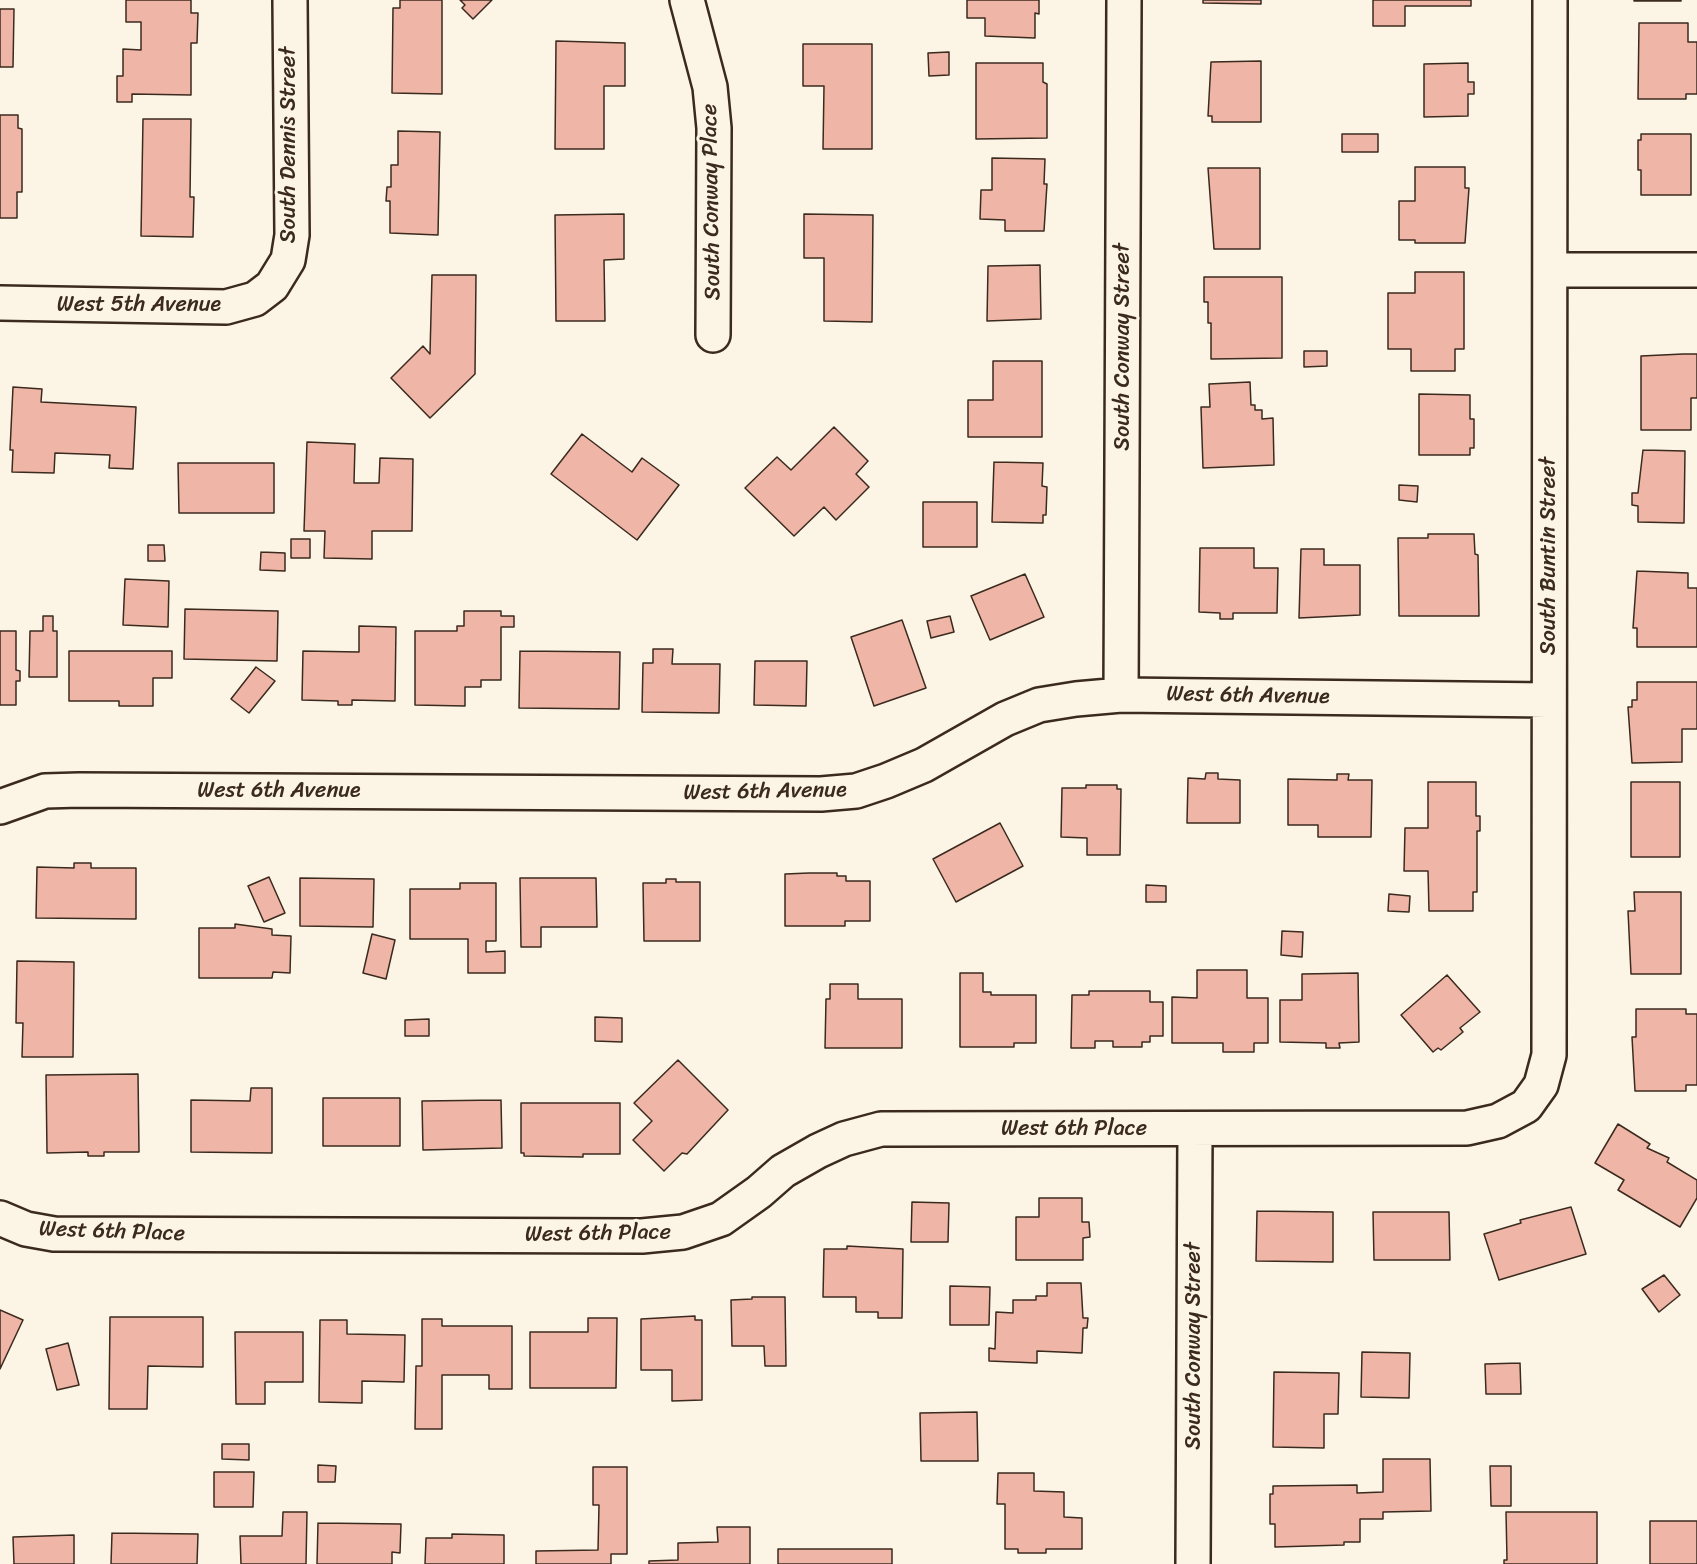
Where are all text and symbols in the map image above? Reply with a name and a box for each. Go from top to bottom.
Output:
street label: South Dennis Street [276,47,302,243]
street label: South Conway Place [697,103,727,301]
street label: South Conway Street [1110,243,1136,451]
street label: West 5th Avenue [57,292,221,318]
street label: South Buntin Street [1536,457,1562,655]
street label: West 6th Avenue [1166,681,1330,711]
street label: West 6th Avenue [683,777,847,807]
street label: West 6th Avenue [197,778,361,804]
street label: West 6th Place [1001,1116,1147,1142]
street label: West 6th Place [39,1216,185,1248]
street label: West 6th Place [525,1220,671,1248]
street label: South Conway Street [1181,1242,1207,1450]

